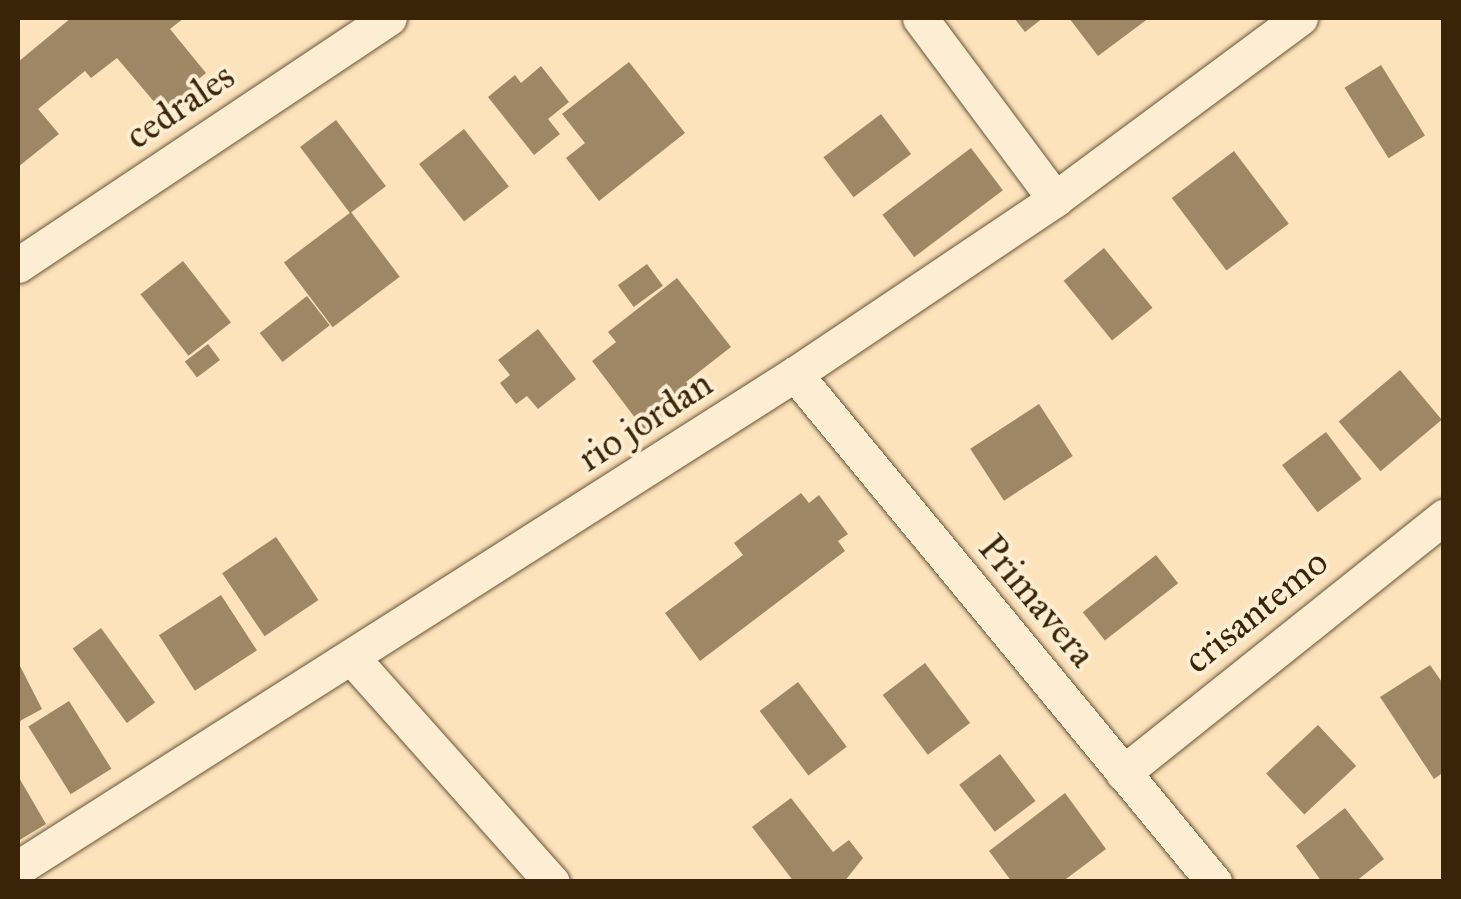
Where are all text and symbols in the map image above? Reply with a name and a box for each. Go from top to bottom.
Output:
street label: cedrales [117,53,243,159]
street label: rio jordan [569,361,721,481]
street label: Primavera [969,526,1105,676]
street label: crisantemo [1175,539,1337,683]

